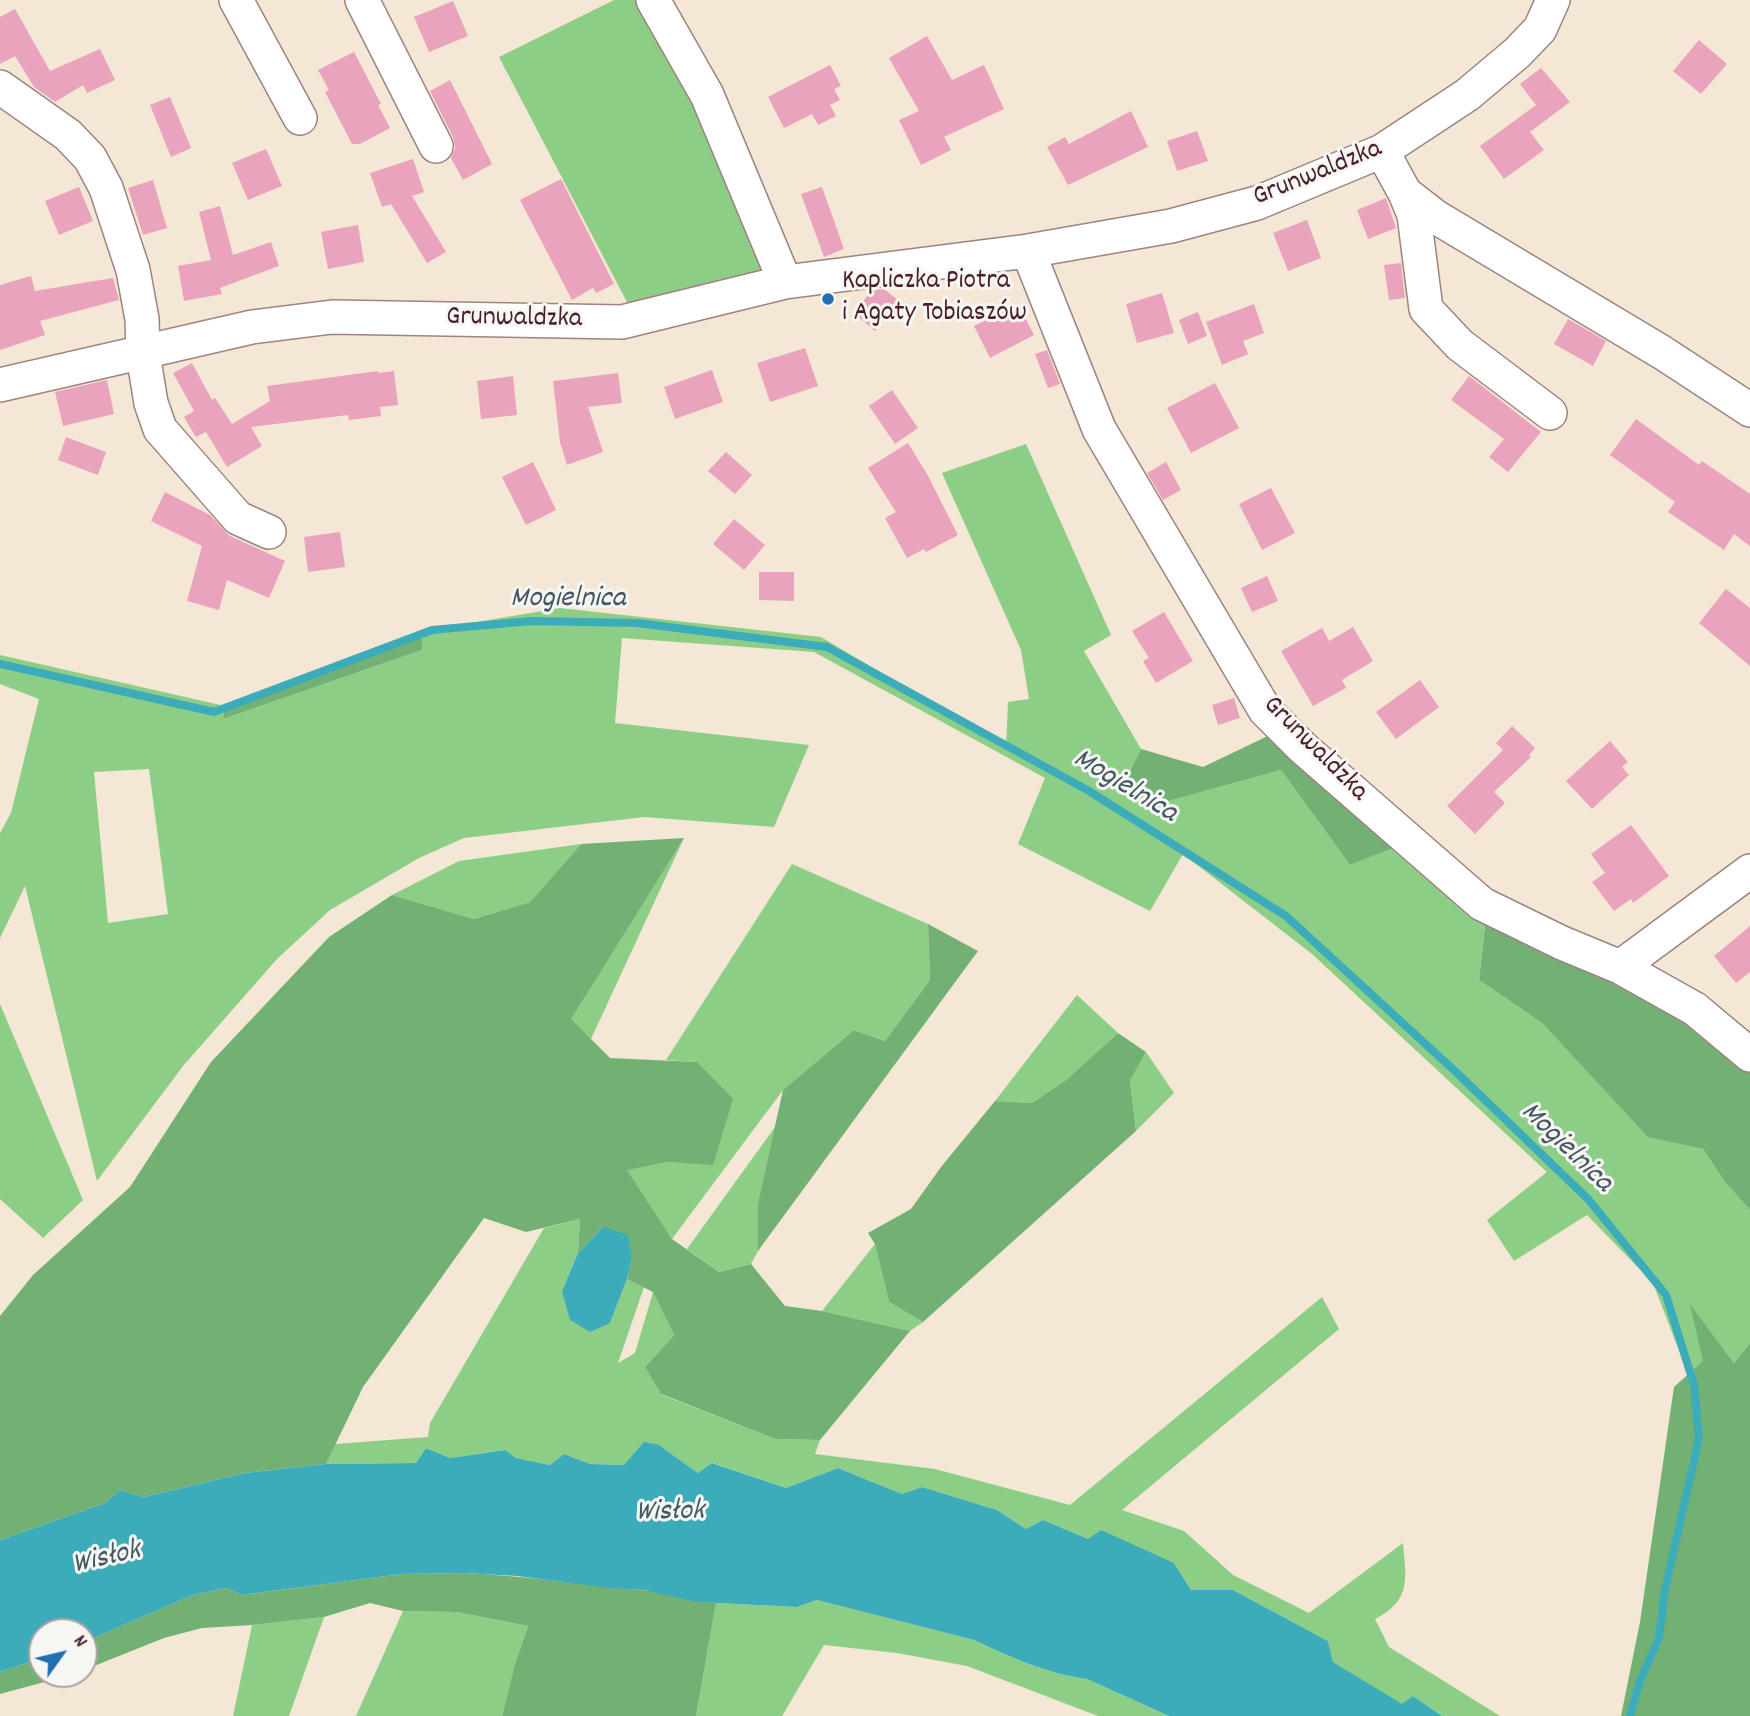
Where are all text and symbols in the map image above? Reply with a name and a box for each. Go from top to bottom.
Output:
street label: Grunwaldzka [1249,134,1387,216]
place label: Kapliczka Piotra i Agaty Tobiaszów [842,266,1027,332]
marker: Kapliczka Piotra i Agaty Tobiaszów [820,291,836,307]
street label: Grunwaldzka [446,302,582,338]
water label: Mogielnica [510,583,626,619]
street label: Grunwaldzka [1254,690,1374,810]
water label: Mogielnica [1065,743,1183,833]
water label: Mogielnica [1511,1096,1619,1202]
water label: Wisłok [635,1495,705,1533]
water label: Wisłok [70,1535,144,1585]
north arrow [28,1618,98,1688]
text: N [65,1631,93,1654]

